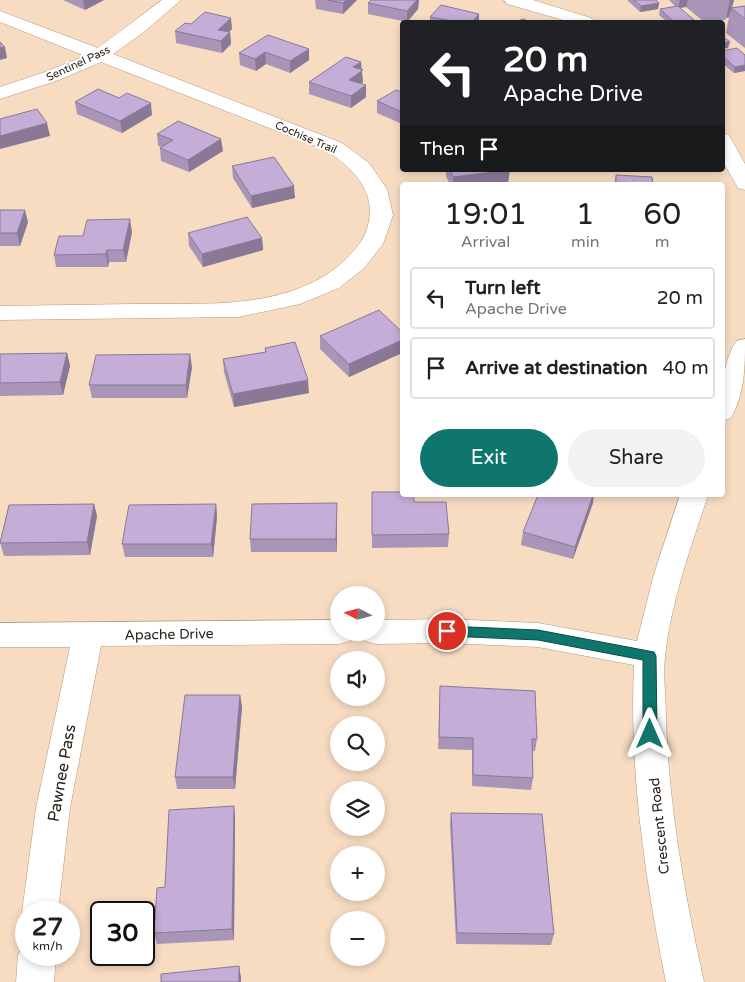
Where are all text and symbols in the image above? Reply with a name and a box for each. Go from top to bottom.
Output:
text: 20 m [503,39,588,81]
icon: left [420,40,485,105]
street label: Sentinel Pass [44,43,112,84]
text: Apache Drive [503,81,643,107]
street label: Cochise Trail [273,119,339,156]
icon: arrive [475,135,503,163]
text: Then [420,138,465,160]
text: 19:01 [444,196,527,233]
text: 1 [576,196,595,233]
text: 60 [643,196,681,233]
text: Arrival [461,232,510,252]
text: min [571,232,599,252]
text: m [655,232,670,252]
text: Turn left [465,277,541,299]
icon: left [422,284,450,312]
text: 20 m [657,287,703,309]
text: Apache Drive [465,299,567,319]
icon: arrive [422,354,450,382]
text: Arrive at destination [465,357,648,379]
text: 40 m [663,357,709,379]
button: Exit [420,429,558,487]
button: Share [568,429,705,487]
north arrow [330,586,385,641]
map controls [330,586,385,966]
pin [426,610,468,652]
icon: arrive [433,617,461,645]
street label: Apache Drive [124,625,214,644]
button: sound [330,651,385,706]
position arrow [623,707,675,759]
button: search [330,716,385,771]
street label: Pawnee Pass [44,723,80,823]
street label: Crescent Road [646,777,673,875]
button: layers [330,781,385,836]
button: + [330,846,385,901]
speed limit sign: 30 [90,901,155,966]
button: − [330,911,385,966]
text: 27 [32,912,63,942]
text: km/h [32,939,63,953]

